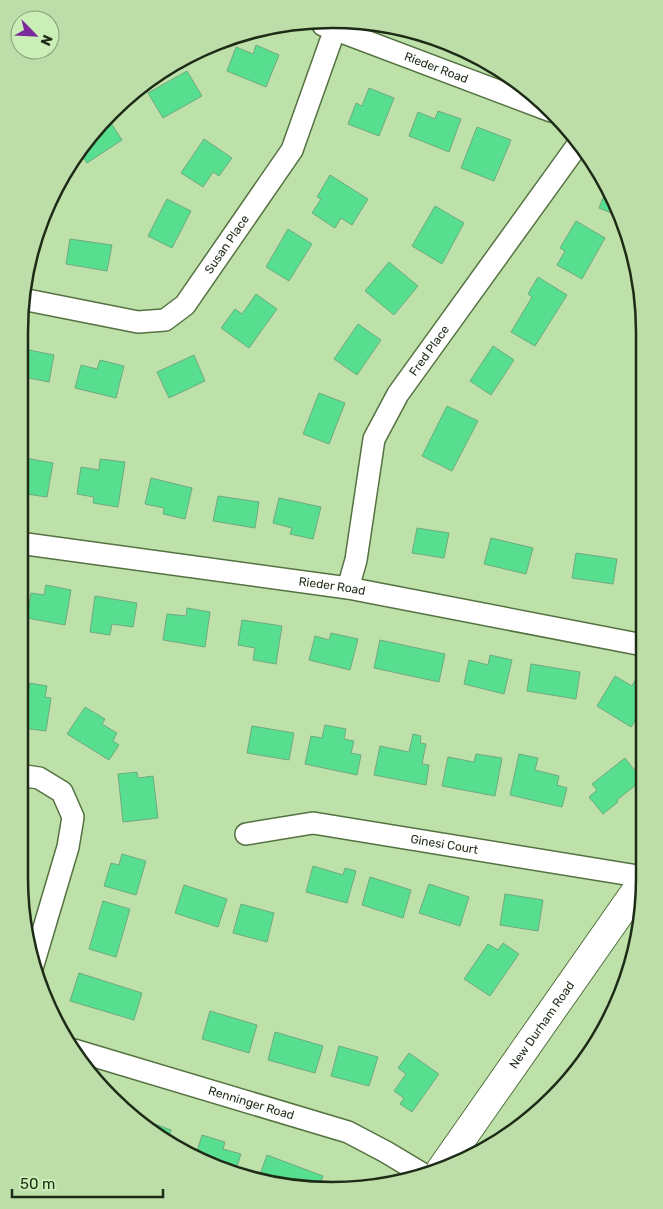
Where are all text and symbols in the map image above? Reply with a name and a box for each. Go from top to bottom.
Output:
north arrow [10,10,60,60]
text: N [37,32,56,48]
street label: Rieder Road [402,49,470,86]
street label: Susan Place [202,212,252,276]
street label: Fred Place [406,322,452,378]
street label: Rieder Road [298,574,366,598]
street label: Ginesi Court [409,832,480,857]
street label: New Durham Road [507,978,577,1071]
street label: Renninger Road [207,1084,296,1122]
scale bar [12,1166,164,1198]
text: 50 m [20,1175,55,1193]

